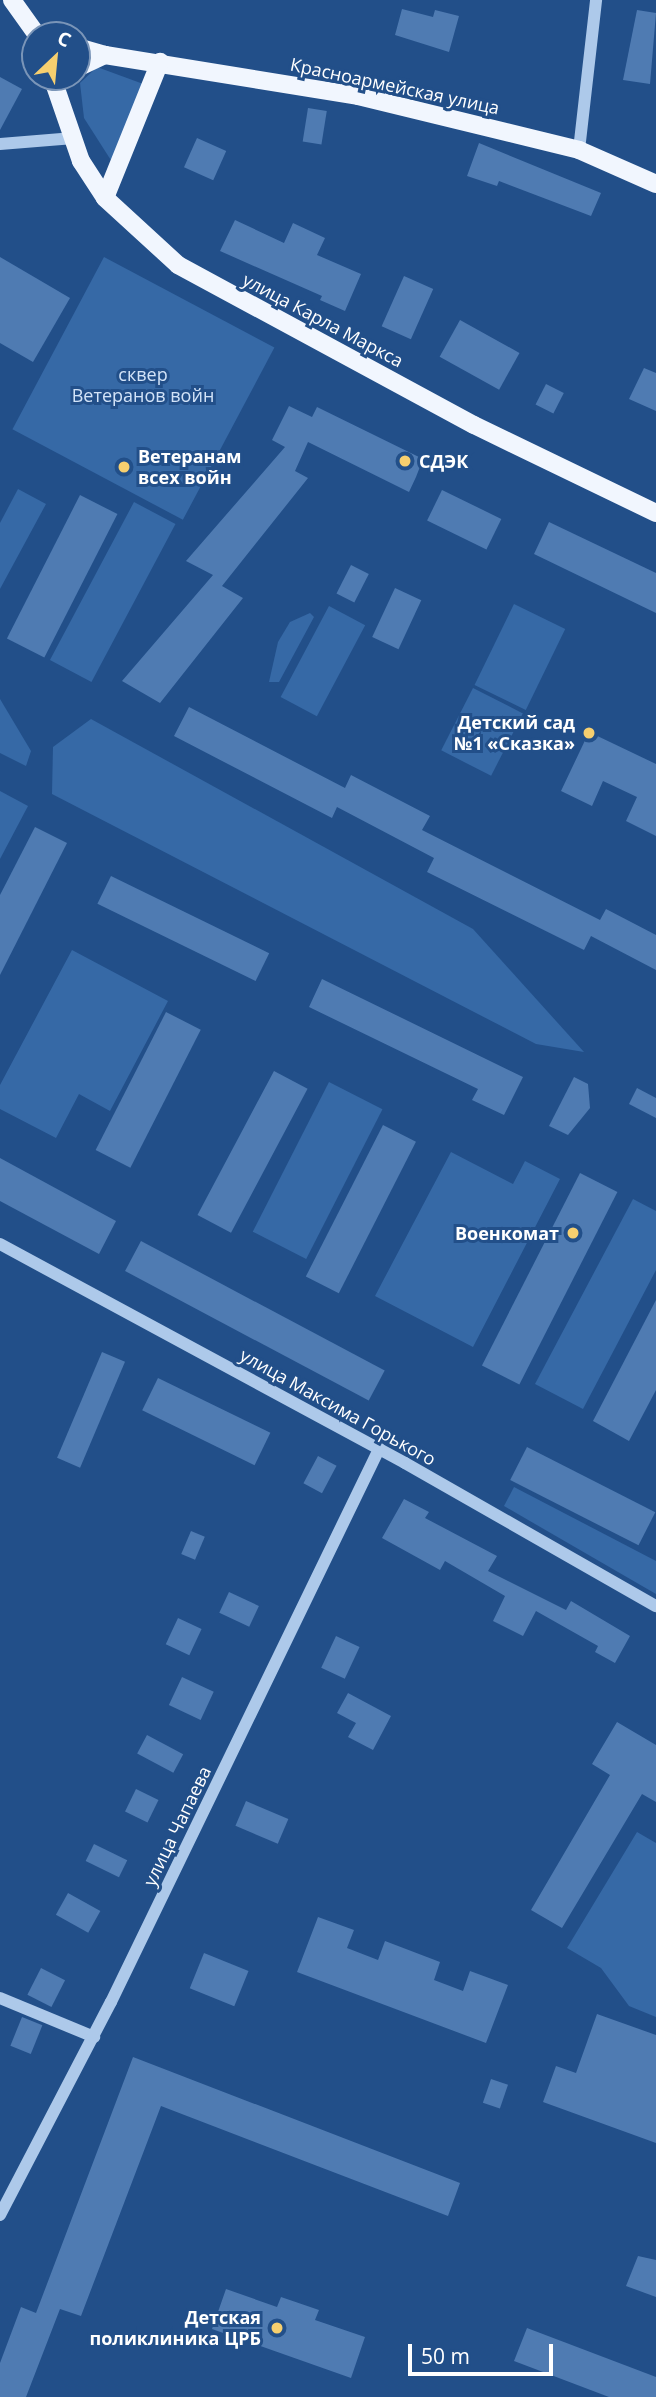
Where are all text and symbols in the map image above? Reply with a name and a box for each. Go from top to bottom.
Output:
north arrow [21,21,91,91]
text: С [53,25,75,53]
street label: Красноармейская улица [288,53,502,119]
street label: улица Карла Маркса [239,268,407,372]
park label: сквер Ветеранов войн [72,364,214,406]
place label: Ветеранам всех войн [138,446,242,489]
place label: СДЭК [419,450,468,472]
marker: СДЭК [397,453,413,469]
marker: Ветеранам всех войн [116,459,132,475]
place label: Детский сад №1 «Сказка» [454,712,575,754]
marker: Детский сад №1 «Сказка» [581,725,597,741]
place label: Военкомат [455,1222,559,1244]
marker: Военкомат [565,1225,581,1241]
street label: улица Максима Горького [236,1344,440,1470]
street label: улица Чапаева [139,1762,215,1890]
place label: Детская поликлиника ЦРБ [89,2307,261,2350]
marker: Детская поликлиника ЦРБ [267,2318,287,2338]
scale bar [411,2330,556,2374]
text: 50 m [421,2342,470,2370]

